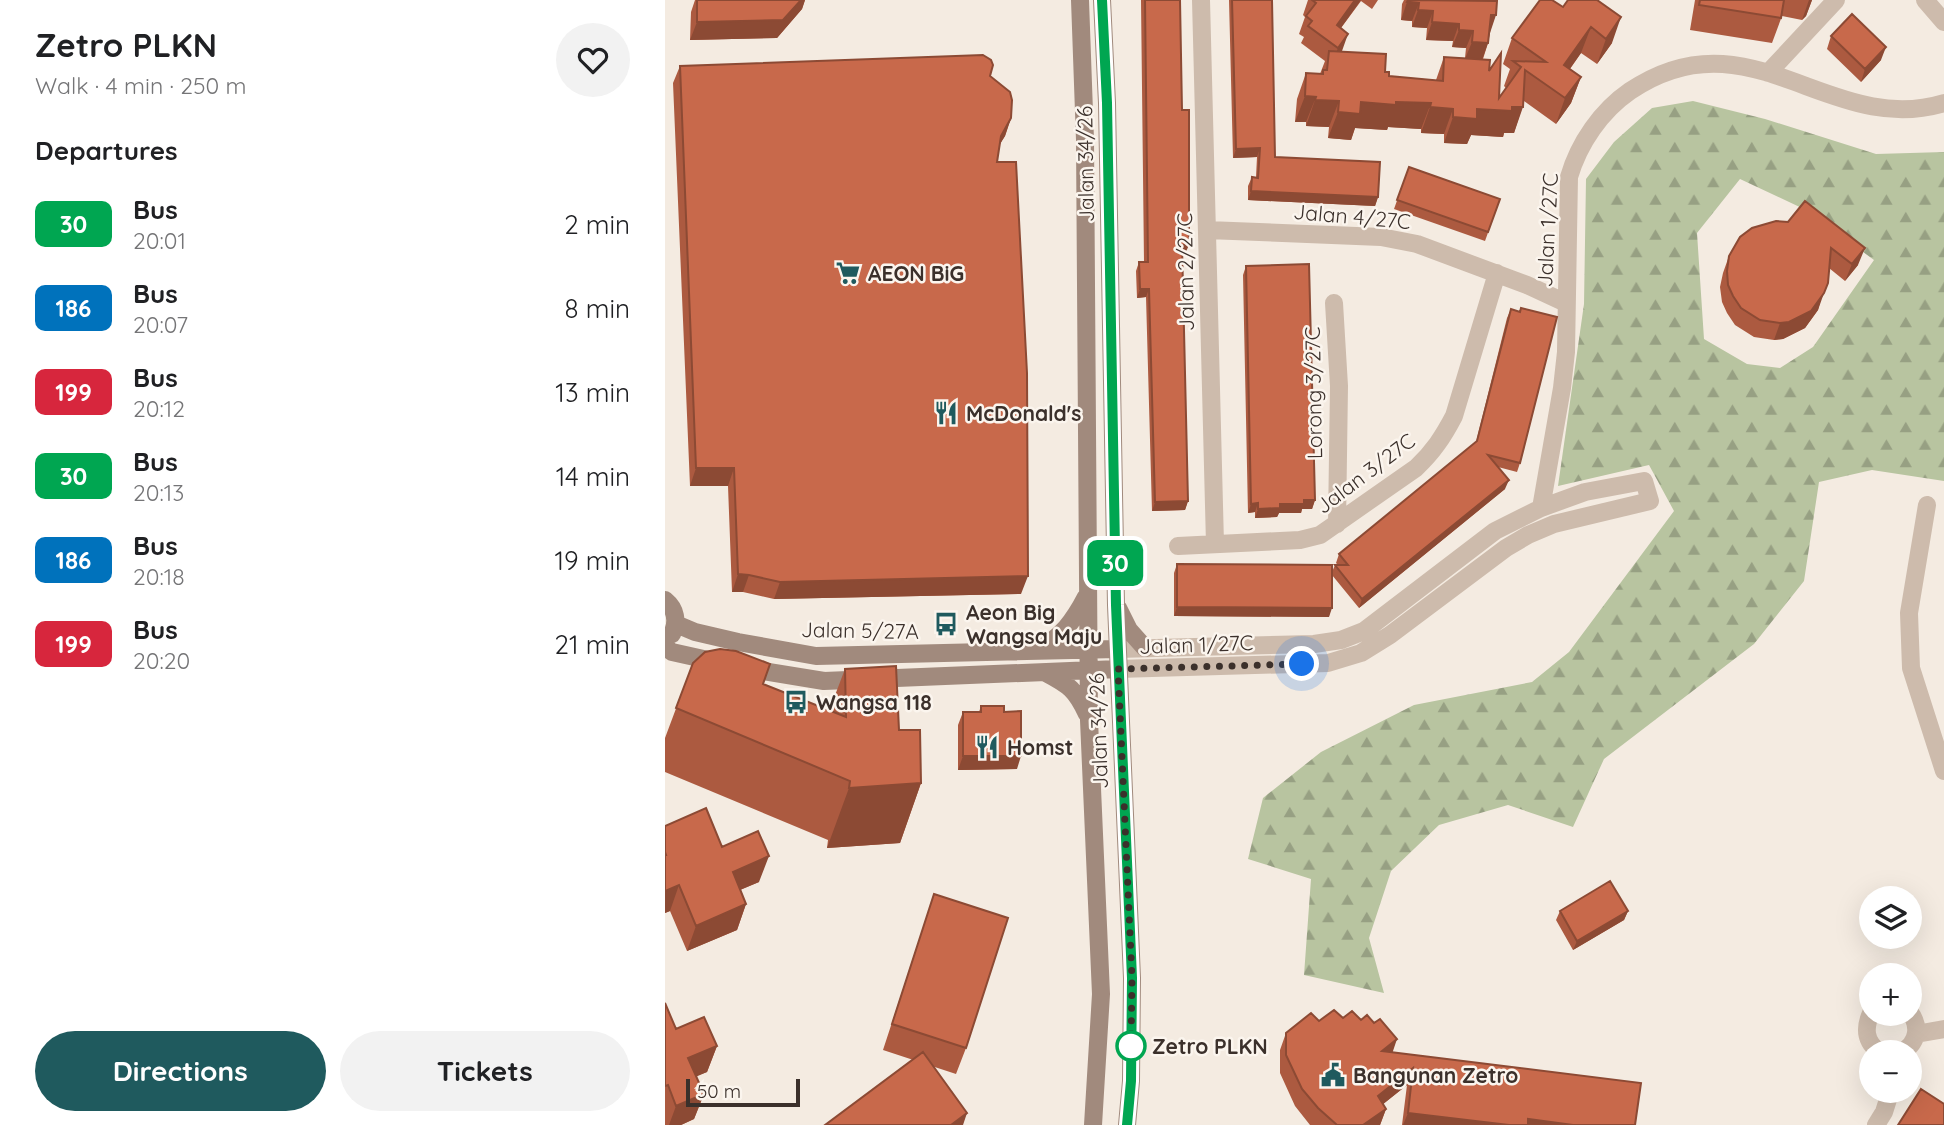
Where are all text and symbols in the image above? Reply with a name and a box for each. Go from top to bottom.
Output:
button: heart [556,23,630,97]
text: Zetro PLKN [35,24,217,65]
text: Walk · 4 min · 250 m [35,71,246,100]
street label: Jalan 34/26 [1071,106,1099,222]
text: Departures [35,134,178,167]
street label: Jalan 1/27C [1531,172,1563,288]
text: Bus [133,193,178,226]
street label: Jalan 4/27C [1292,198,1412,234]
text: 2 min [564,208,630,241]
text: 30 [60,209,87,239]
street label: Jalan 2/27C [1171,212,1199,331]
text: 20:01 [133,226,186,255]
supermarket icon: AEON BiG [834,259,862,287]
place label: AEON BiG [868,260,964,286]
text: Bus [133,277,178,310]
text: 8 min [565,292,630,325]
text: 186 [56,293,91,323]
text: 20:07 [133,310,188,339]
street label: Lorong 3/27C [1299,326,1327,459]
text: Bus [133,361,178,394]
text: 13 min [555,376,630,409]
text: 199 [55,377,92,407]
text: 20:12 [133,394,185,423]
restaurant icon: McDonald's [932,399,960,427]
place label: McDonald's [966,400,1081,426]
street label: Jalan 3/27C [1310,427,1420,519]
text: Bus [133,445,178,478]
text: 14 min [556,460,630,493]
text: 30 [60,461,87,491]
text: 20:13 [133,478,184,507]
text: Bus [133,529,178,562]
line badge: 30 [1084,540,1147,586]
text: 19 min [554,544,630,577]
text: 186 [56,545,91,575]
text: 30 [1101,548,1129,578]
text: 20:18 [133,562,185,591]
place label: Aeon Big Wangsa Maju [966,599,1102,649]
bus stop icon: Aeon Big Wangsa Maju [932,610,960,638]
text: Bus [133,613,178,646]
street label: Jalan 5/27A [801,616,919,644]
text: 21 min [555,628,630,661]
text: 199 [55,629,92,659]
street label: Jalan 1/27C [1138,629,1254,659]
text: 20:20 [133,646,190,675]
your location [1284,646,1319,681]
street label: Jalan 34/26 [1083,673,1113,789]
bus stop icon: Wangsa 118 [782,688,810,716]
place label: Wangsa 118 [816,689,932,715]
restaurant icon: Homst [973,733,1001,761]
place label: Homst [1007,734,1073,760]
map controls [1859,886,1922,1103]
button: layers [1859,886,1922,949]
button: + [1859,963,1922,1026]
button: Directions [35,1031,326,1111]
button: Tickets [340,1031,630,1111]
marker: Zetro PLKN [1116,1031,1146,1061]
place label: Zetro PLKN [1152,1033,1268,1059]
button: − [1859,1040,1922,1103]
public building icon: Bangunan Zetro [1319,1061,1347,1089]
place label: Bangunan Zetro [1353,1062,1518,1088]
scale bar [686,1076,800,1108]
text: 50 m [697,1079,741,1103]

